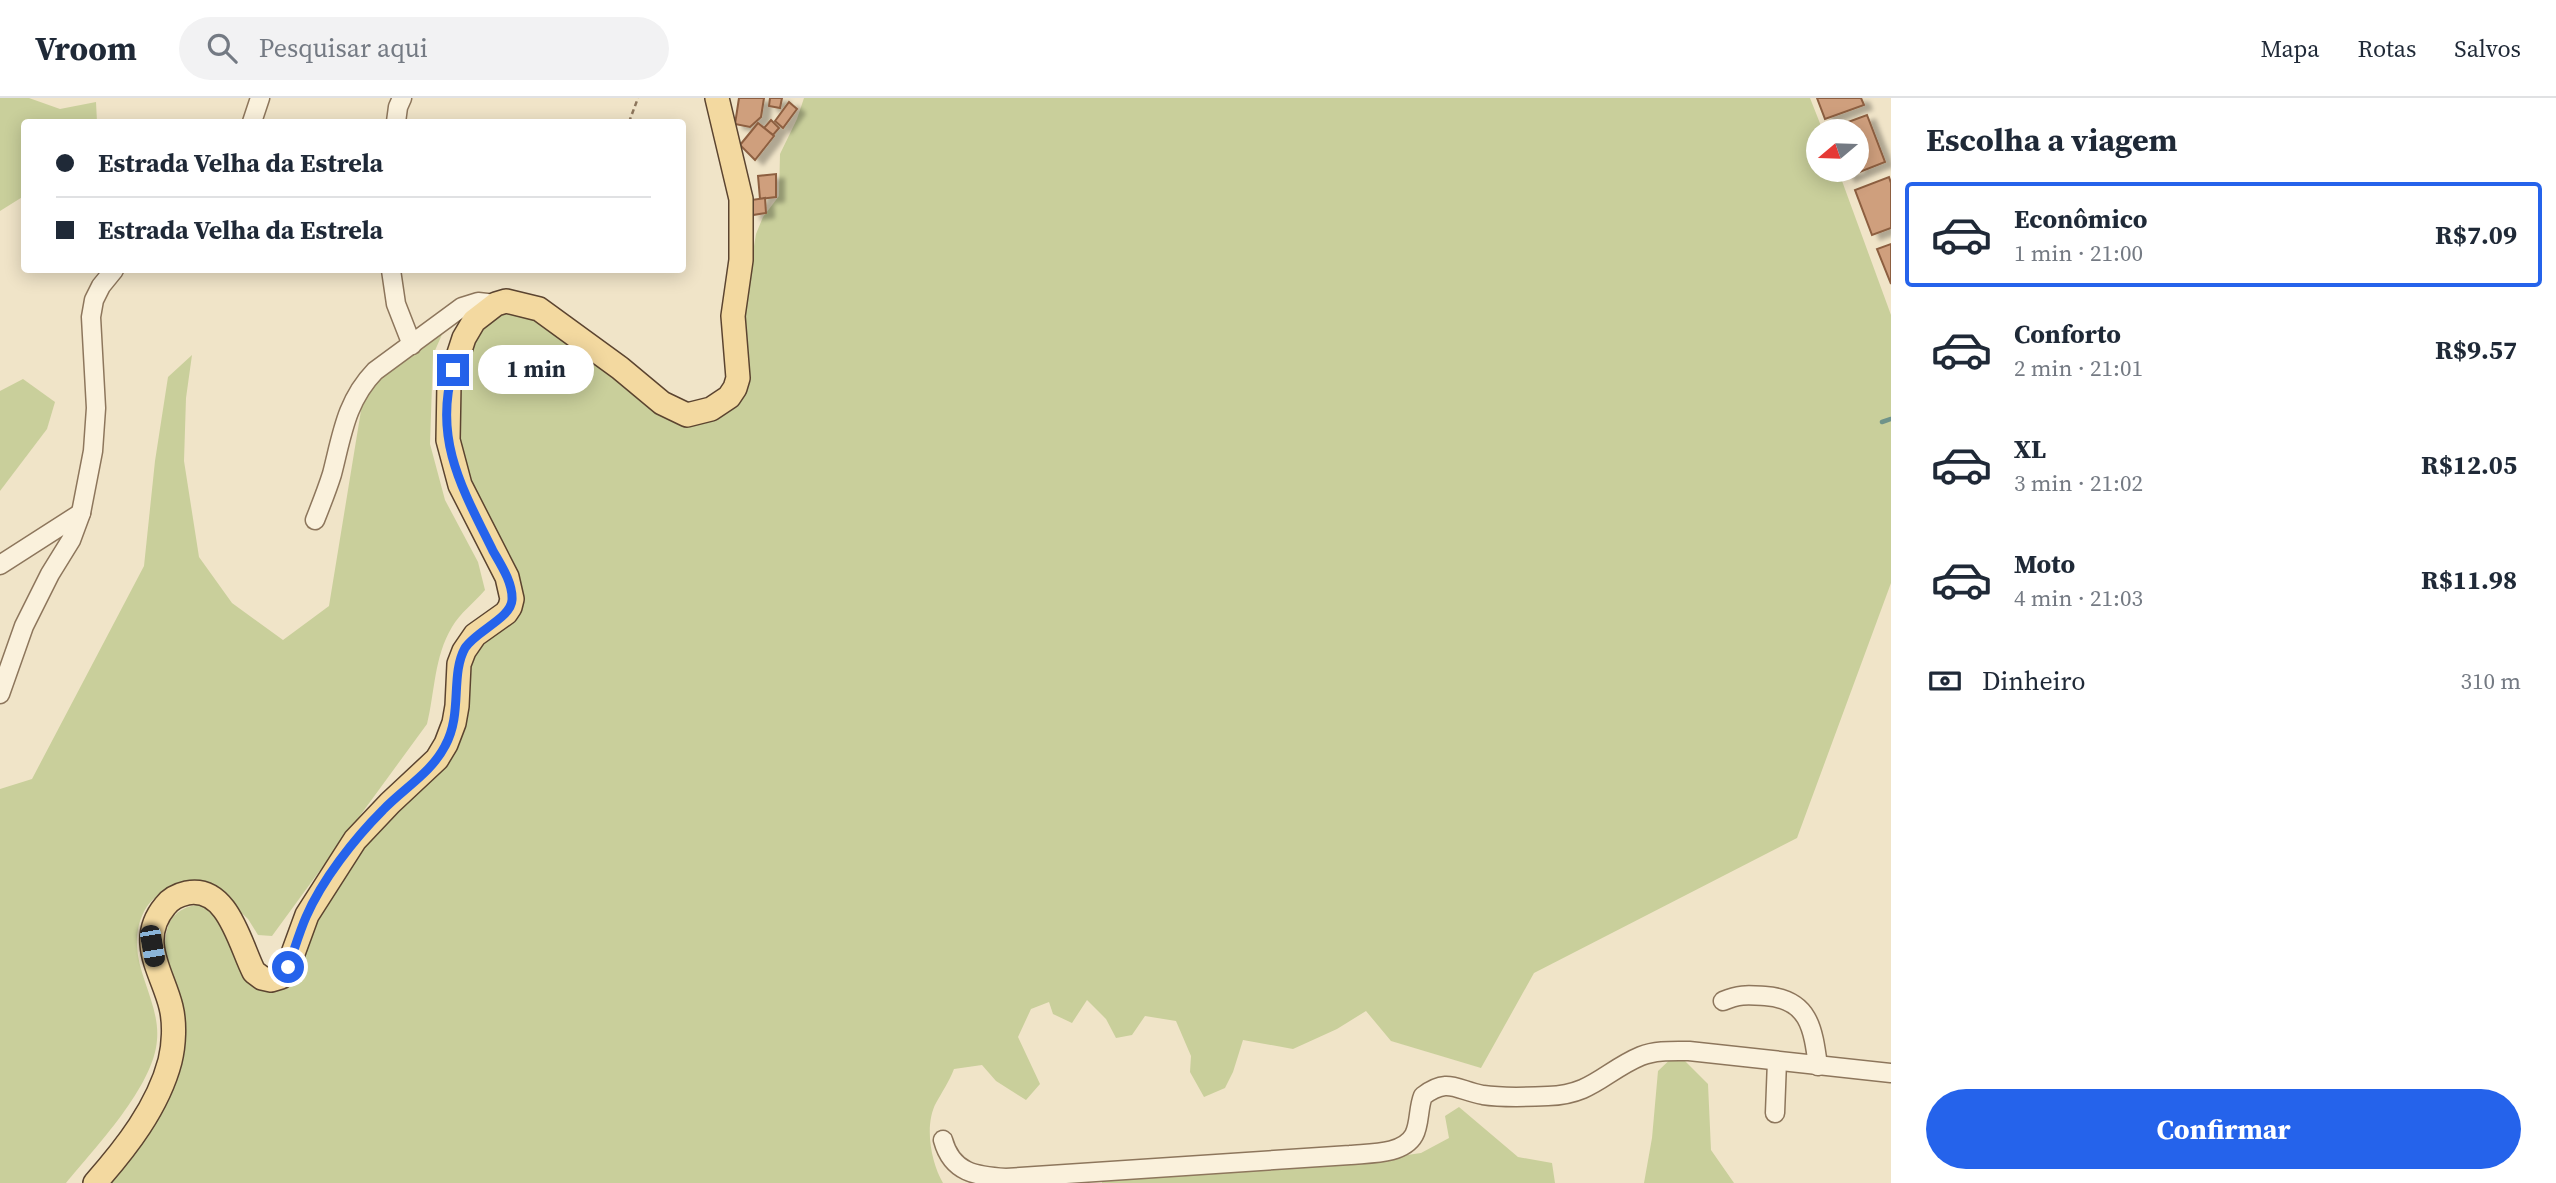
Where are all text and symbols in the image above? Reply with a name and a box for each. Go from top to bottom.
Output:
search box [179,17,669,80]
text: Vroom [35,26,137,71]
icon: search [203,29,241,67]
text: Pesquisar aqui [259,30,428,66]
text: Mapa [2260,32,2320,65]
text: Rotas [2358,32,2416,65]
text: Salvos [2454,32,2521,65]
text: Escolha a viagem [1926,118,2178,162]
north arrow [1806,119,1869,182]
map controls [1806,119,1869,182]
text: Estrada Velha da Estrela [98,145,383,181]
text: Econômico [2014,201,2147,237]
icon: car [1930,203,1993,266]
text: Estrada Velha da Estrela [98,212,383,248]
text: R$7.09 [2435,217,2517,253]
text: 1 min · 21:00 [2014,237,2143,269]
text: Conforto [2014,316,2121,352]
icon: car [1930,318,1993,381]
text: R$9.57 [2435,332,2517,368]
callout: 1 min [477,345,593,394]
text: 2 min · 21:01 [2014,352,2143,384]
text: 1 min [506,353,566,385]
route end [437,354,469,386]
text: XL [2014,431,2046,467]
icon: car [1930,433,1993,496]
text: R$12.05 [2421,447,2517,483]
text: 3 min · 21:02 [2014,467,2143,499]
text: Moto [2014,546,2075,582]
icon: car [1930,548,1993,611]
text: R$11.98 [2421,562,2517,598]
text: 4 min · 21:03 [2014,582,2143,614]
icon: cash [1926,662,1964,700]
text: Dinheiro [1982,663,2086,699]
text: 310 m [2460,665,2521,697]
car [139,923,166,969]
route start [272,951,304,983]
button: Confirmar [1926,1089,2521,1169]

